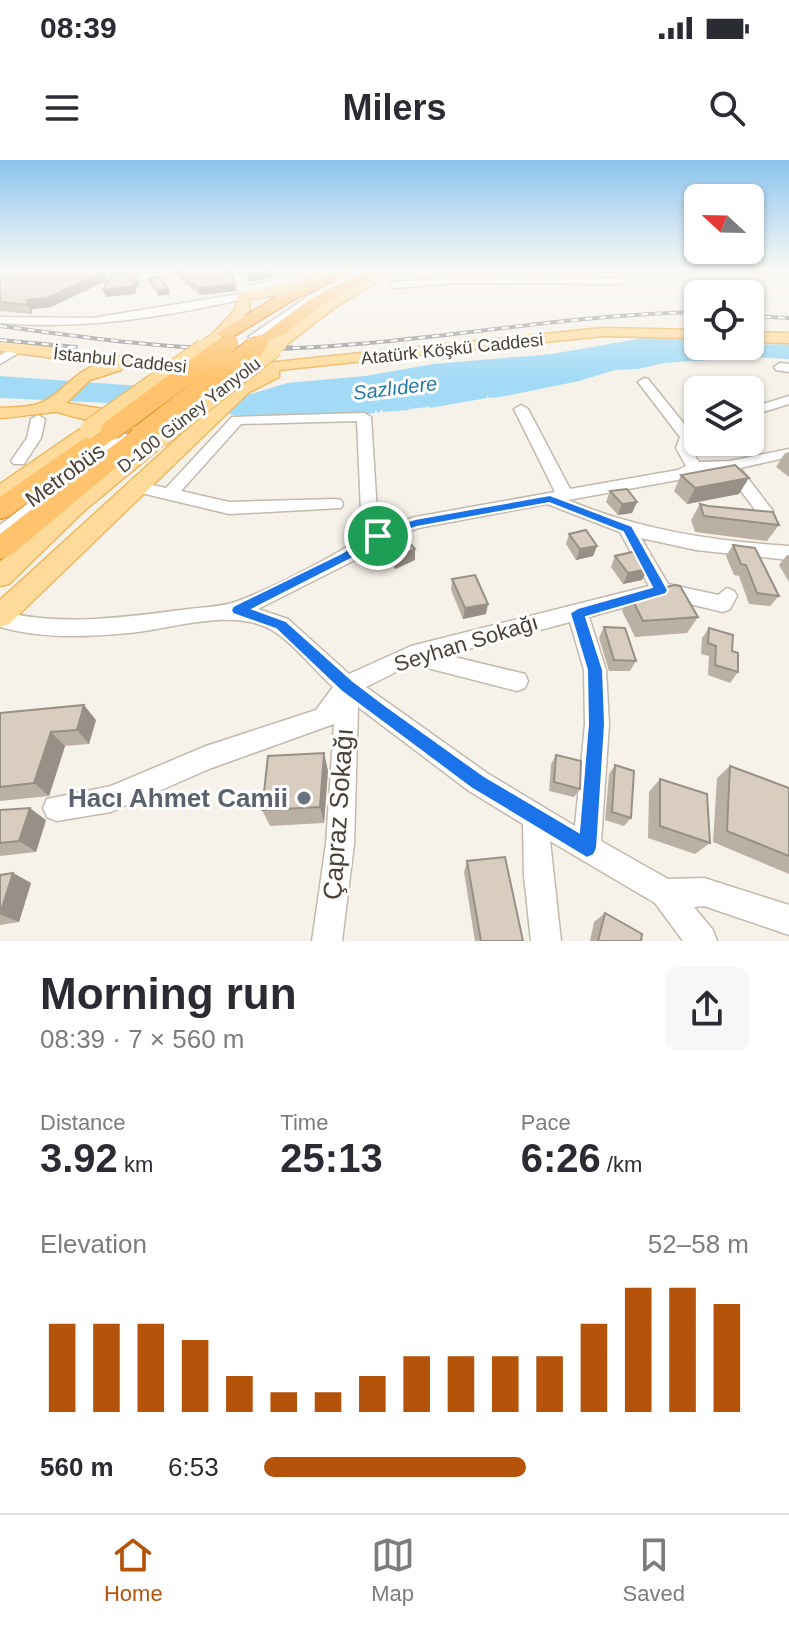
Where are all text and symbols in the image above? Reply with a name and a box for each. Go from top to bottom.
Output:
text: 08:39 [40,11,117,44]
icon: menu [40,86,84,130]
icon: search [705,86,749,130]
text: Milers [342,87,447,128]
north arrow [684,184,764,264]
map controls [684,184,764,456]
button: locate [684,280,764,360]
street label: Atatürk Köşkü Caddesi [360,329,544,369]
street label: İstanbul Caddesi [52,343,188,377]
street label: D-100 Güney Yanyolu [114,353,264,477]
water label: Sazlıdere [352,372,438,404]
button: layers [684,376,764,456]
street label: Metrobüs [21,438,109,512]
pin [344,502,412,570]
icon: arrive [356,514,400,558]
street label: Seyhan Sokağı [391,609,541,677]
street label: Çapraz Sokağı [317,727,359,901]
place label: Hacı Ahmet Camii [68,783,288,813]
marker: Hacı Ahmet Camii [295,789,313,807]
button: share [665,967,749,1051]
text: Morning run [40,969,297,1018]
text: 08:39 · 7 × 560 m [40,1024,245,1054]
text: Distance [40,1110,126,1135]
text: Time [280,1110,328,1135]
text: Pace [521,1110,571,1135]
text: 3.92 [40,1136,118,1180]
text: 25:13 [280,1136,383,1180]
text: 6:26 [521,1136,601,1180]
text: km [118,1152,153,1177]
text: /km [601,1152,642,1177]
text: Elevation [40,1229,147,1259]
text: 52–58 m [648,1229,749,1259]
text: 560 m [40,1452,114,1482]
text: 6:53 [168,1452,219,1482]
tab: Home [104,1533,163,1607]
tab: Map [371,1533,415,1607]
tab: Saved [623,1533,685,1607]

